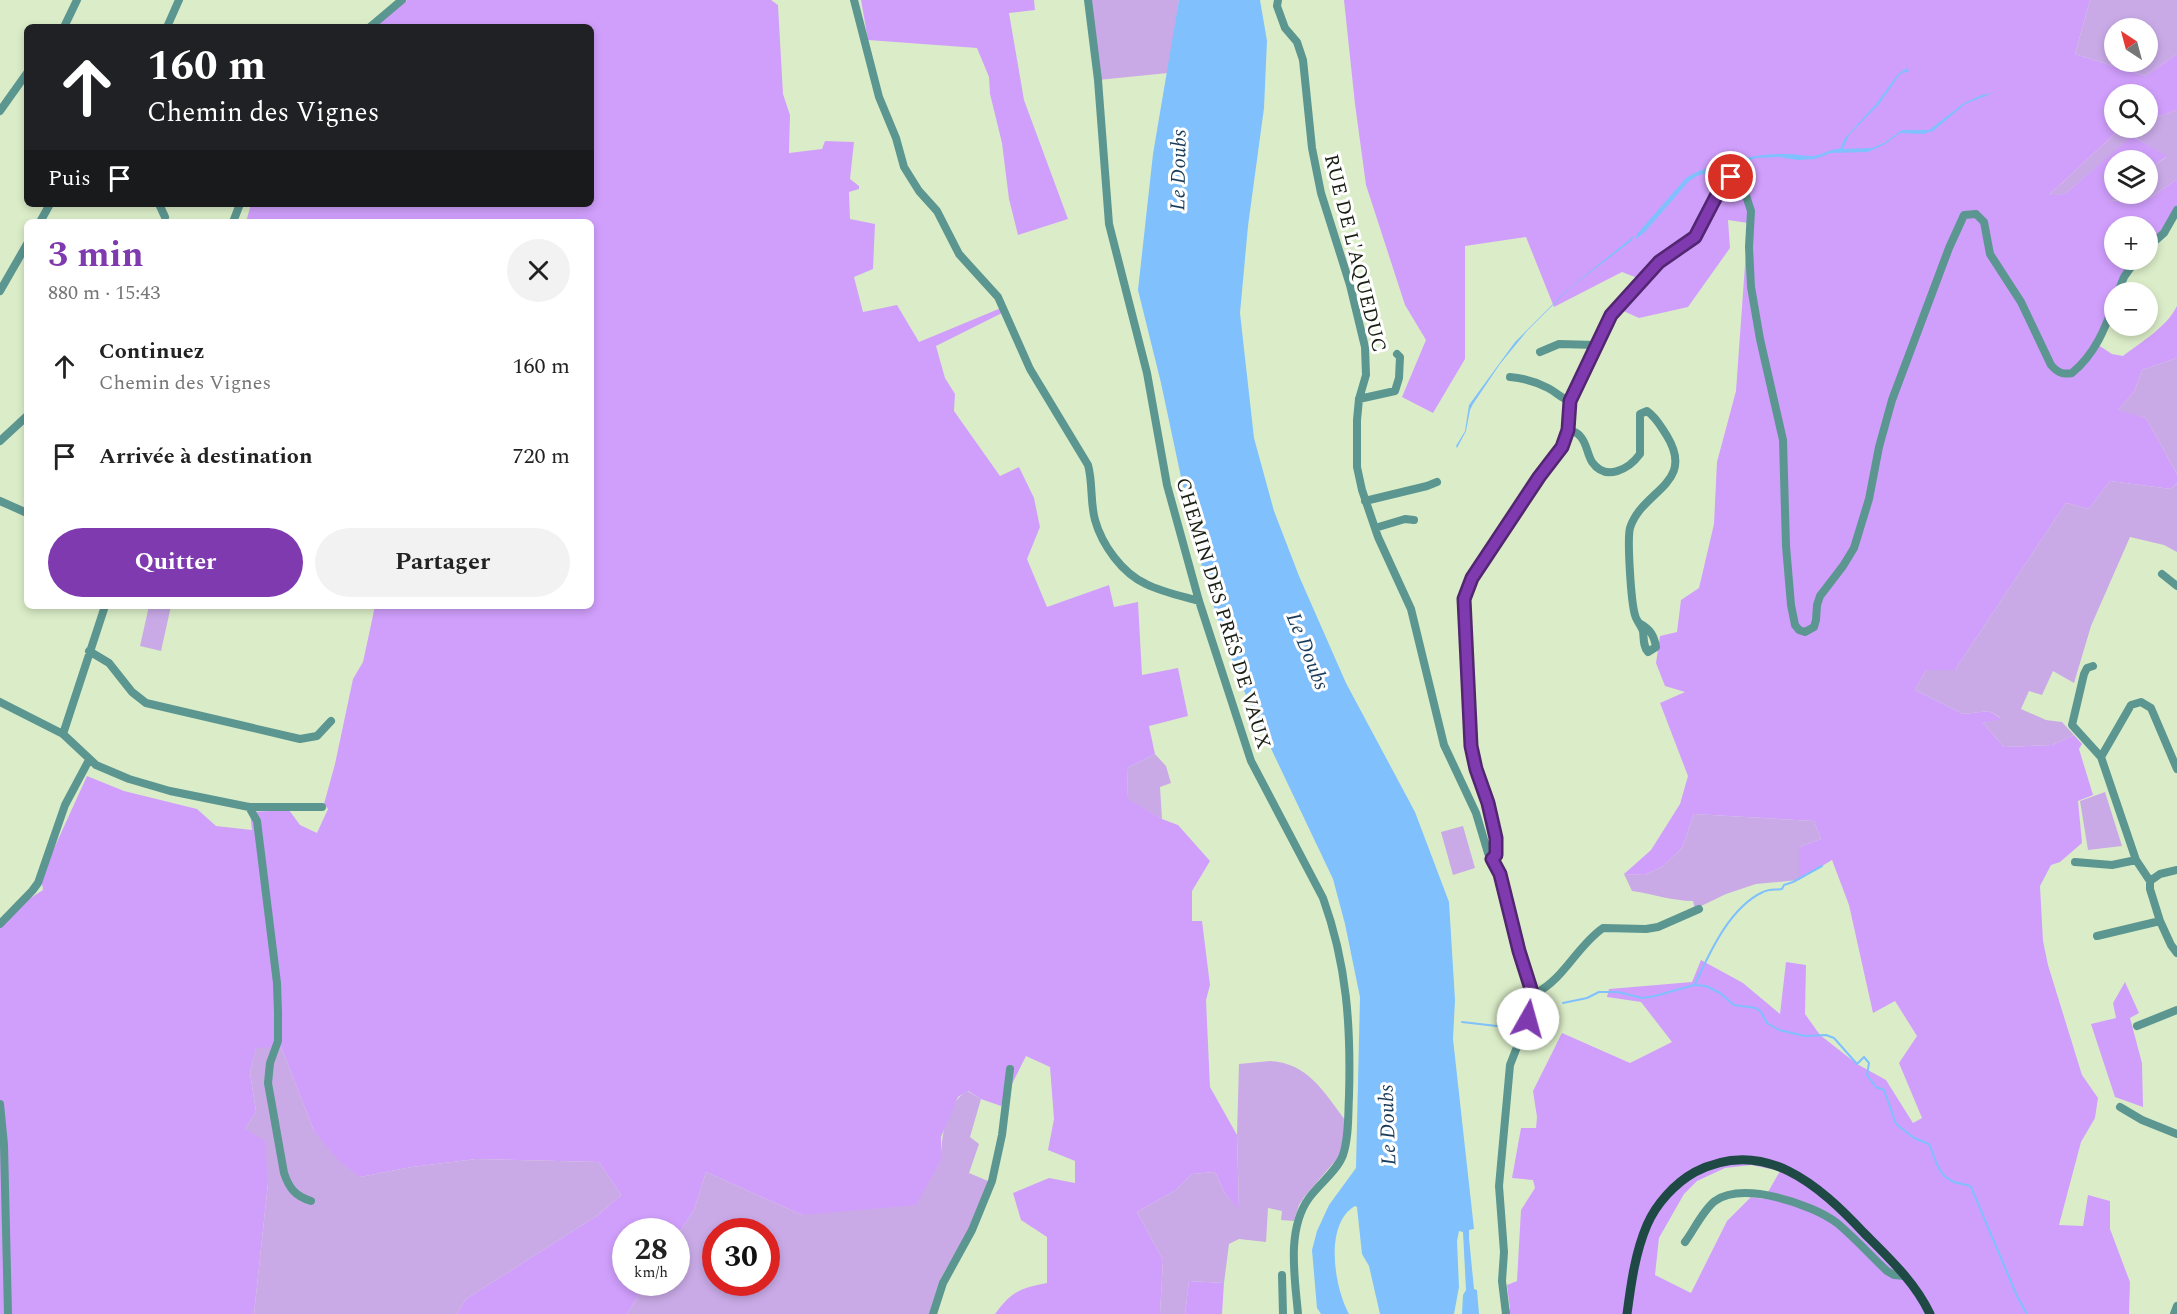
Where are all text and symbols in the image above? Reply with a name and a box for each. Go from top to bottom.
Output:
north arrow [2104,18,2158,72]
map controls [2104,18,2158,336]
text: 160 m [147,35,266,98]
icon: ahead [48,48,126,126]
button: search [2104,84,2158,138]
text: Chemin des Vignes [147,92,379,134]
water label: Le Doubs [1162,129,1196,211]
button: layers [2104,150,2158,204]
street label: RUE DE L'AQUEDUC [1316,151,1394,356]
pin [1705,151,1756,202]
icon: arrive [1714,160,1747,193]
text: Puis [48,162,91,195]
icon: arrive [103,162,136,195]
button: + [2104,216,2158,270]
text: 3 min [48,228,144,283]
button: close [507,239,570,302]
text: 880 m · 15:43 [48,278,160,308]
button: − [2104,282,2158,336]
text: Continuez [99,335,205,368]
icon: ahead [48,350,81,383]
text: 160 m [513,350,570,383]
text: Chemin des Vignes [99,368,271,398]
icon: arrive [48,440,81,473]
text: Arrivée à destination [99,440,313,473]
text: 720 m [513,440,570,473]
street label: CHEMIN DES PRÉS DE VAUX [1167,474,1279,753]
button: Quitter [48,528,303,597]
button: Partager [315,528,570,597]
water label: Le Doubs [1277,608,1337,695]
position arrow [1496,987,1560,1051]
water label: Le Doubs [1371,1083,1405,1166]
speed limit sign: 30 [702,1218,780,1296]
text: 28 [634,1227,668,1273]
text: km/h [634,1261,668,1284]

